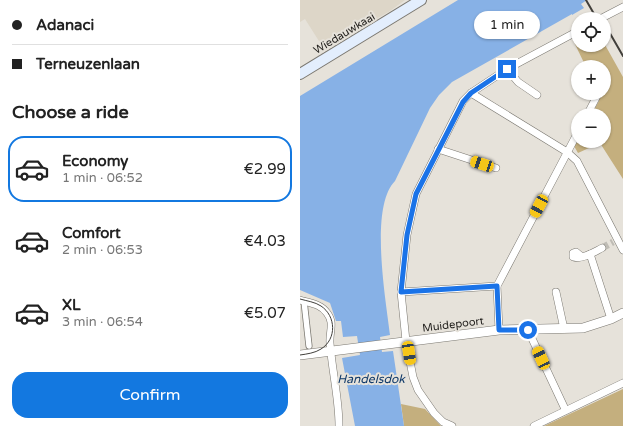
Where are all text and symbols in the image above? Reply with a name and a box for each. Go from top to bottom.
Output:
street label: Wiedauwkaai [311,10,377,57]
callout: 1 min [474,11,540,39]
map controls [571,12,611,148]
button: locate [571,12,611,52]
text: Adanaci [36,16,94,34]
text: 1 min [490,17,524,33]
text: Terneuzenlaan [36,55,140,73]
route end [498,60,516,78]
button: + [571,60,611,100]
text: Choose a ride [12,101,129,123]
button: − [571,108,611,148]
icon: car [14,151,50,187]
text: Economy [62,152,128,170]
car [469,155,495,173]
text: €2.99 [244,160,286,178]
text: 1 min · 06:52 [62,170,143,186]
car [528,193,550,219]
icon: car [14,223,50,259]
text: Comfort [62,224,121,242]
text: €4.03 [244,232,286,250]
text: 2 min · 06:53 [62,242,143,258]
icon: car [14,295,50,331]
text: XL [62,296,81,314]
text: €5.07 [244,304,286,322]
text: 3 min · 06:54 [62,314,143,330]
street label: Muidepoort [422,314,485,335]
route start [519,321,537,339]
car [401,340,417,366]
car [530,345,552,371]
button: Confirm [12,372,288,418]
water label: Handelsdok [337,372,406,386]

